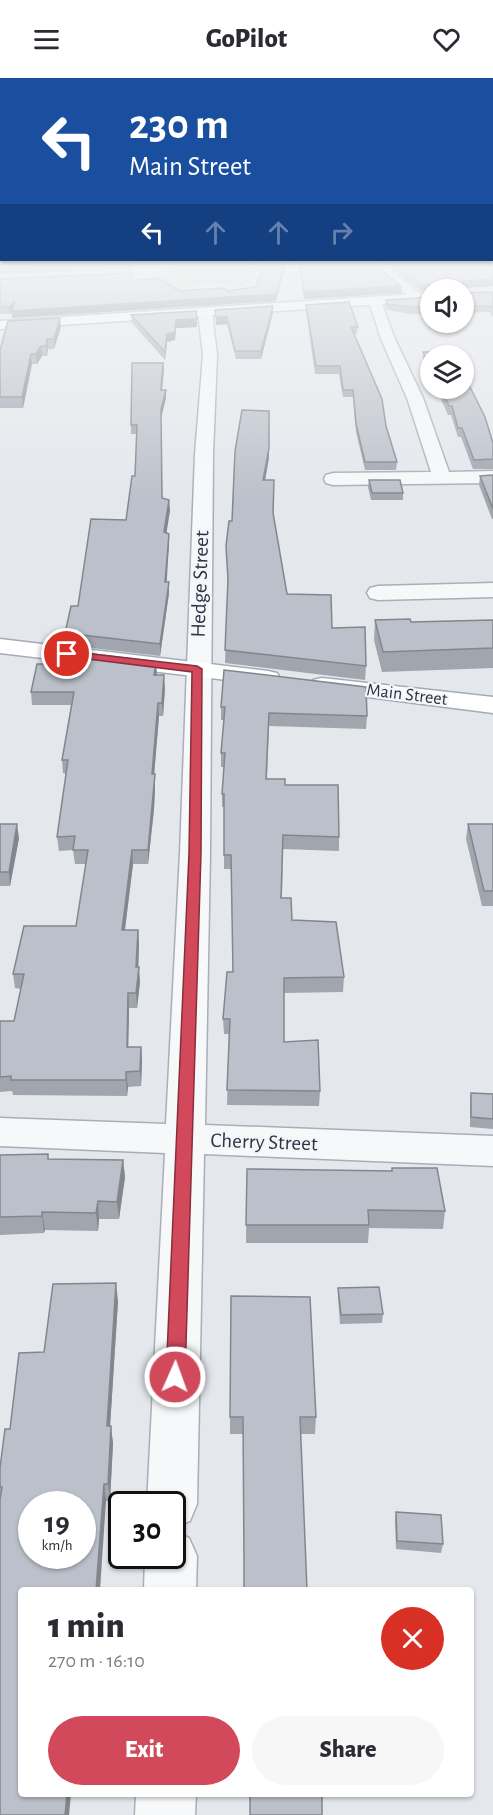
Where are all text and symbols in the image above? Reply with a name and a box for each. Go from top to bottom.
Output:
icon: menu [30,23,63,56]
icon: heart [430,23,463,56]
text: GoPilot [206,25,287,52]
icon: left [30,102,108,180]
text: 230 m [129,104,229,146]
text: Main Street [129,153,251,180]
icon: left [136,216,169,249]
icon: ahead [199,216,232,249]
icon: ahead [262,216,295,249]
icon: right [325,216,358,249]
map controls [420,279,474,399]
button: sound [420,279,474,333]
button: layers [420,345,474,399]
street label: Hedge Street [188,530,212,638]
pin [41,628,92,679]
icon: arrive [50,637,83,670]
street label: Main Street [366,681,449,709]
street label: Cherry Street [210,1130,318,1154]
position arrow [143,1345,207,1409]
speed limit sign: 30 [108,1491,186,1569]
text: 19 [44,1508,70,1538]
text: km/h [42,1538,72,1553]
button: close [381,1607,444,1670]
text: 1 min [48,1608,125,1644]
text: 270 m · 16:10 [48,1651,145,1671]
button: Exit [48,1716,240,1785]
button: Share [252,1716,444,1785]

